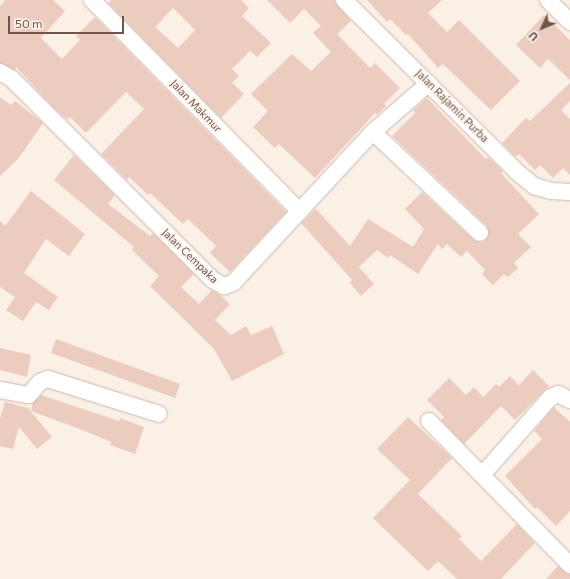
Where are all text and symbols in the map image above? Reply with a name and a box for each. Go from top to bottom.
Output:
scale bar [10,8,126,34]
north arrow [522,8,562,48]
text: 50 m [15,16,43,30]
text: U [526,29,540,44]
street label: Jalan Rajamin Purba [413,67,491,145]
street label: Jalan Makmur [168,77,224,135]
street label: Jalan Cempaka [159,226,221,286]

